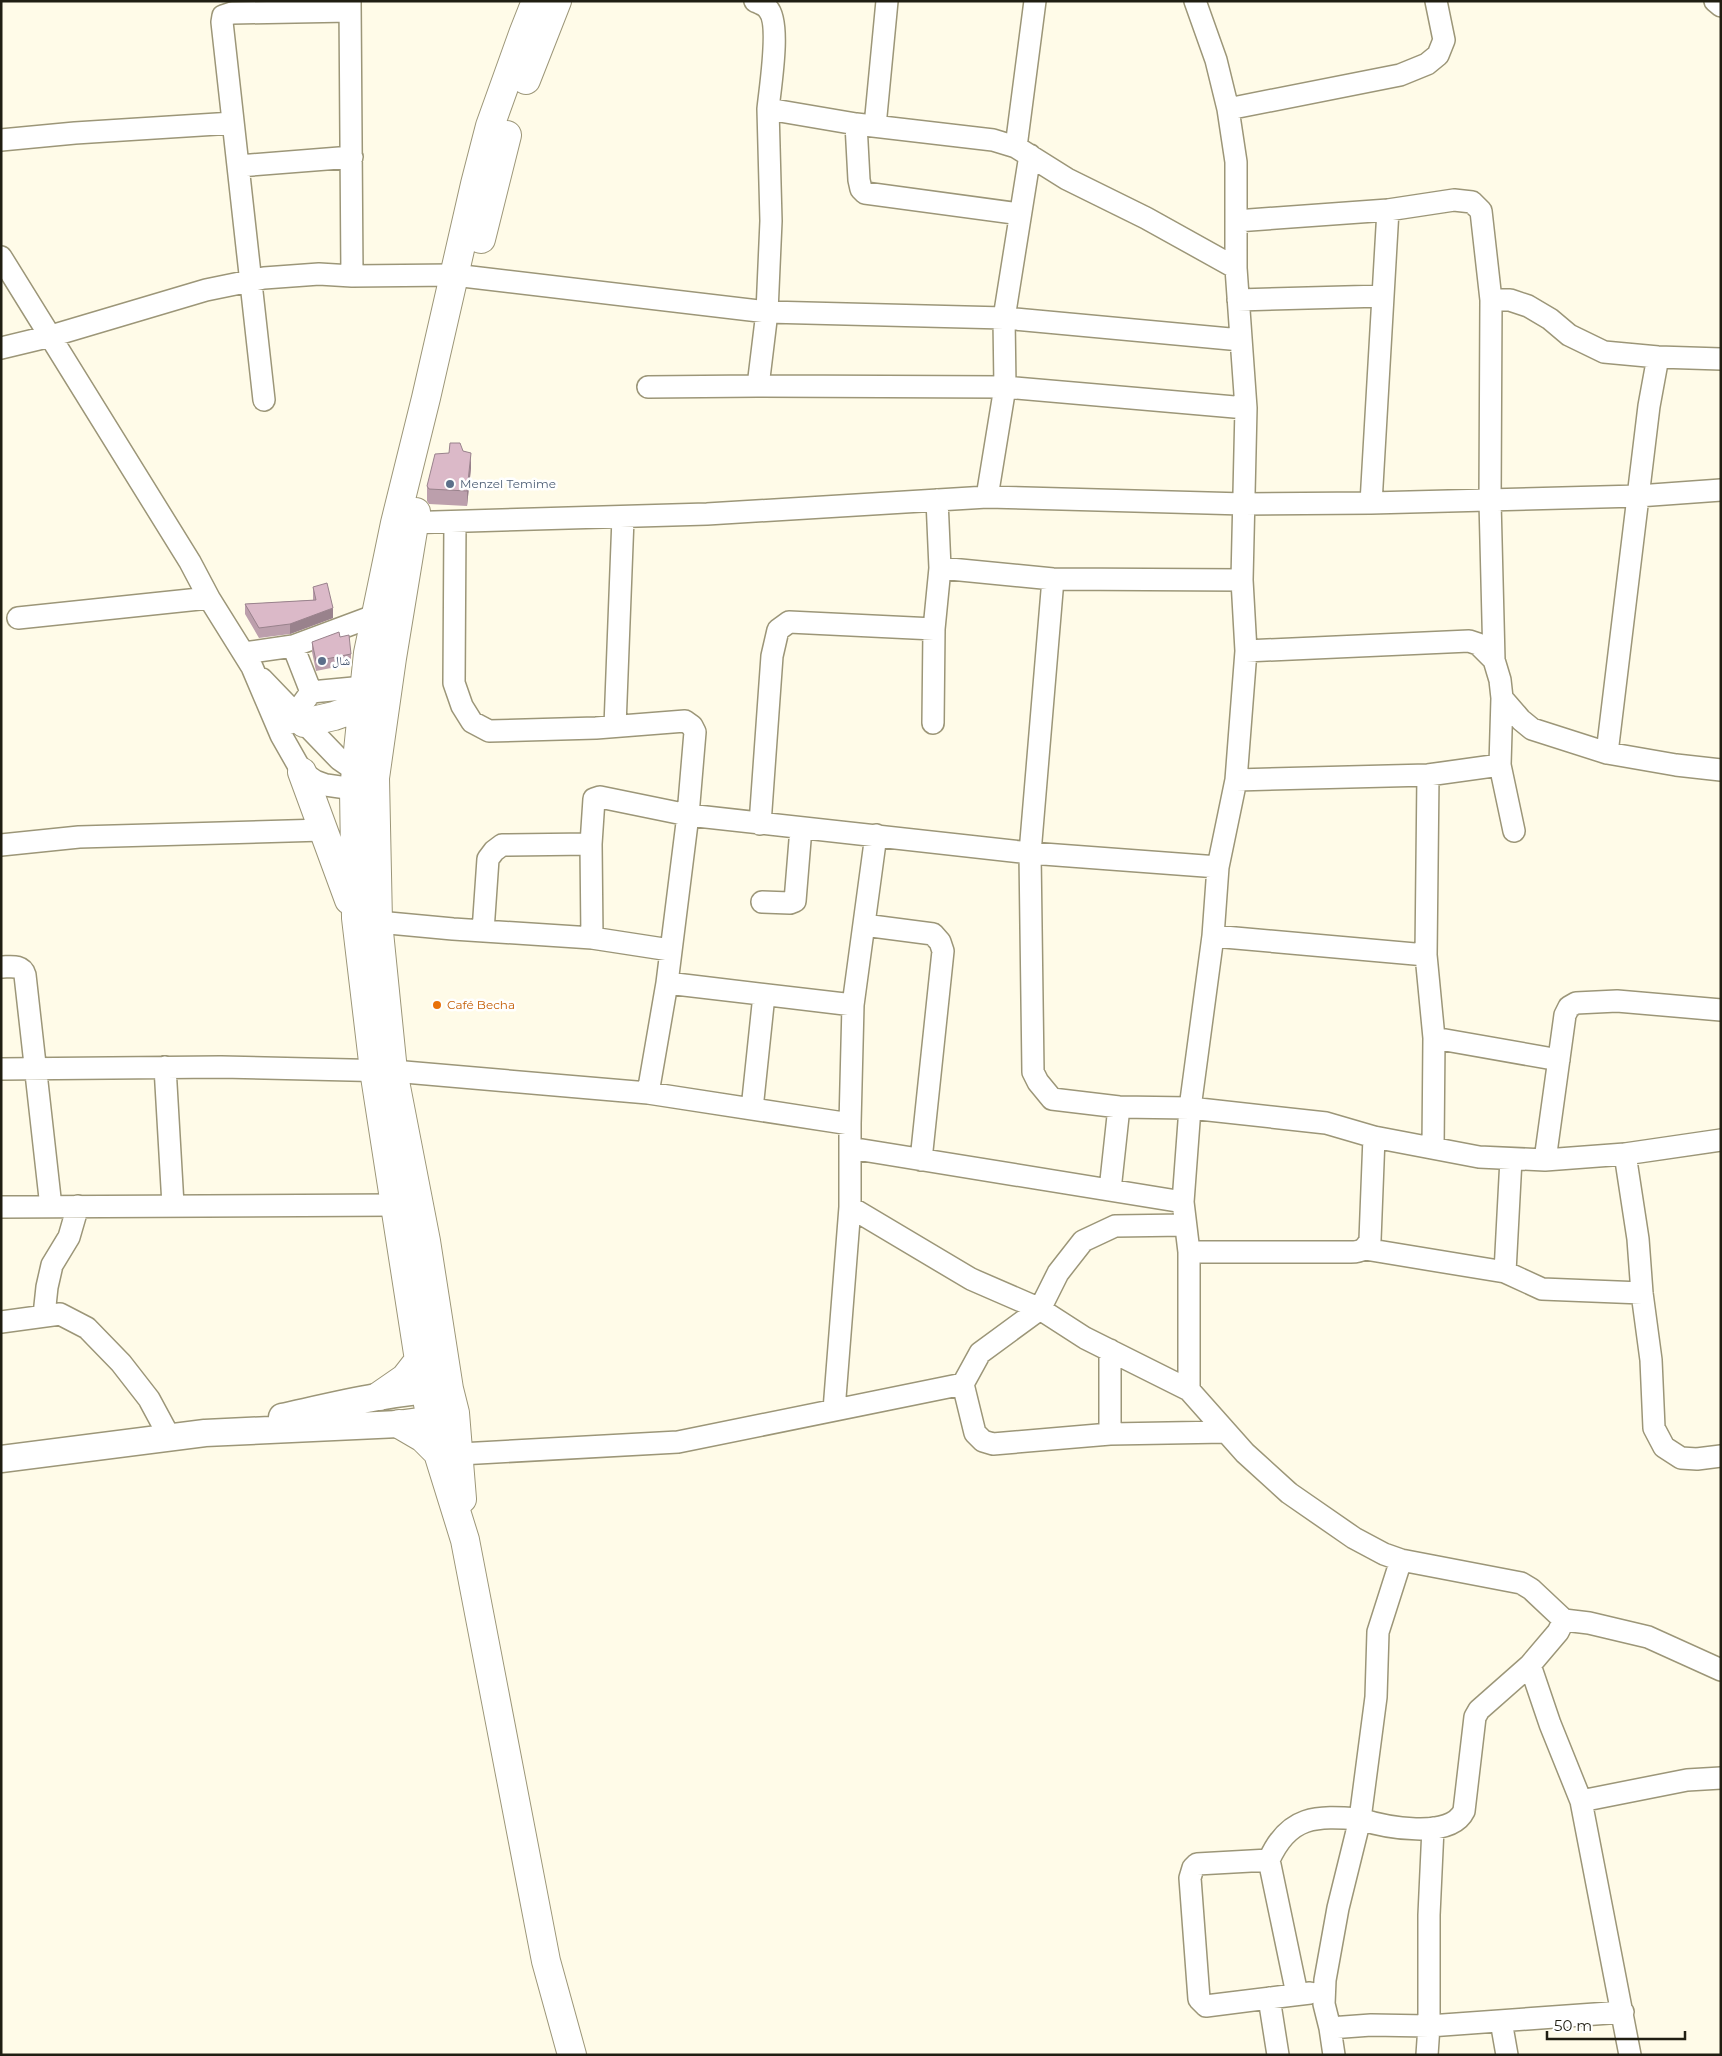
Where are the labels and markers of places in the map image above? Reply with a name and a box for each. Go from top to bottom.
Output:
place label: Menzel Temime [460,476,556,491]
marker: Menzel Temime [444,478,456,490]
place label: شال [332,653,350,668]
marker: شال [316,655,328,667]
place label: Café Becha [447,997,515,1012]
marker: Café Becha [431,999,443,1011]

